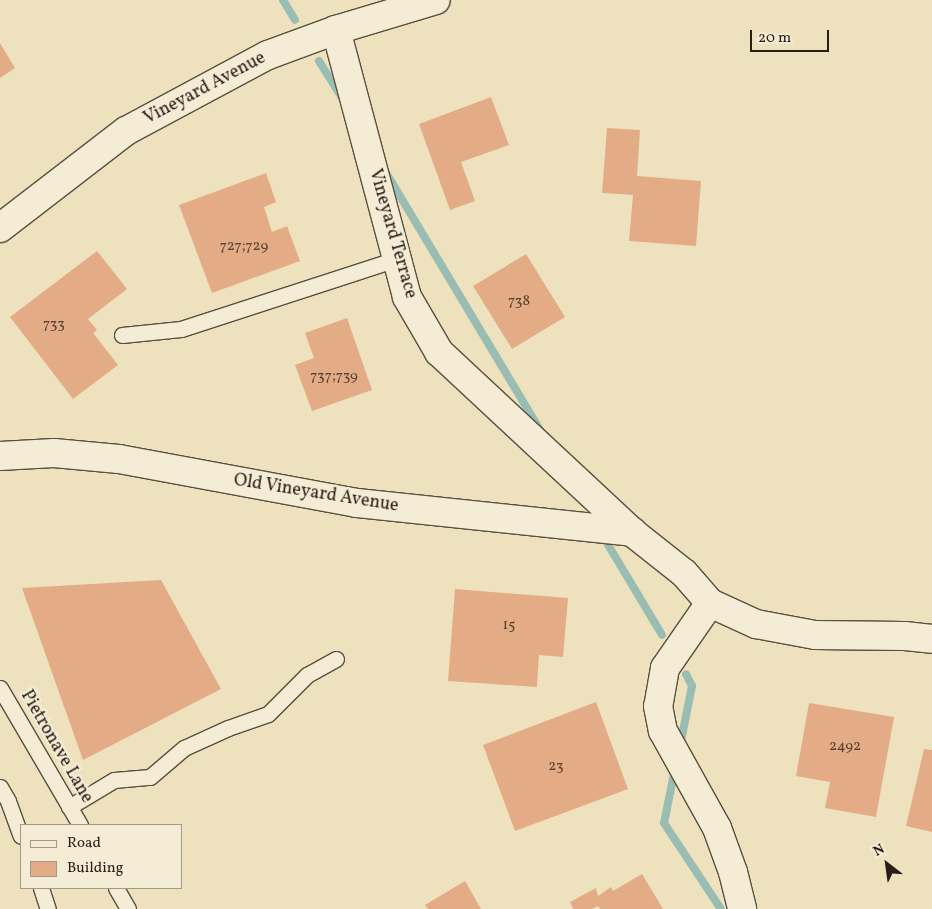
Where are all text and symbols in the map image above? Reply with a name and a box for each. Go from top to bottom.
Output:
scale bar [752,20,831,52]
text: 20 m [758,28,791,49]
street label: Vineyard Avenue [140,48,270,130]
street label: Vineyard Terrace [363,166,421,302]
house number: 727;729 [220,238,268,256]
house number: 738 [508,293,530,311]
house number: 733 [43,316,65,334]
house number: 737;739 [310,368,358,386]
street label: Old Vineyard Avenue [232,470,400,518]
house number: 15 [502,617,516,635]
street label: Pietronave Lane [15,687,97,807]
house number: 2492 [829,738,861,756]
house number: 23 [548,758,564,776]
legend [20,824,182,889]
text: Road [67,833,101,854]
north arrow [862,839,912,889]
text: N [870,840,888,861]
text: Building [67,858,123,879]

